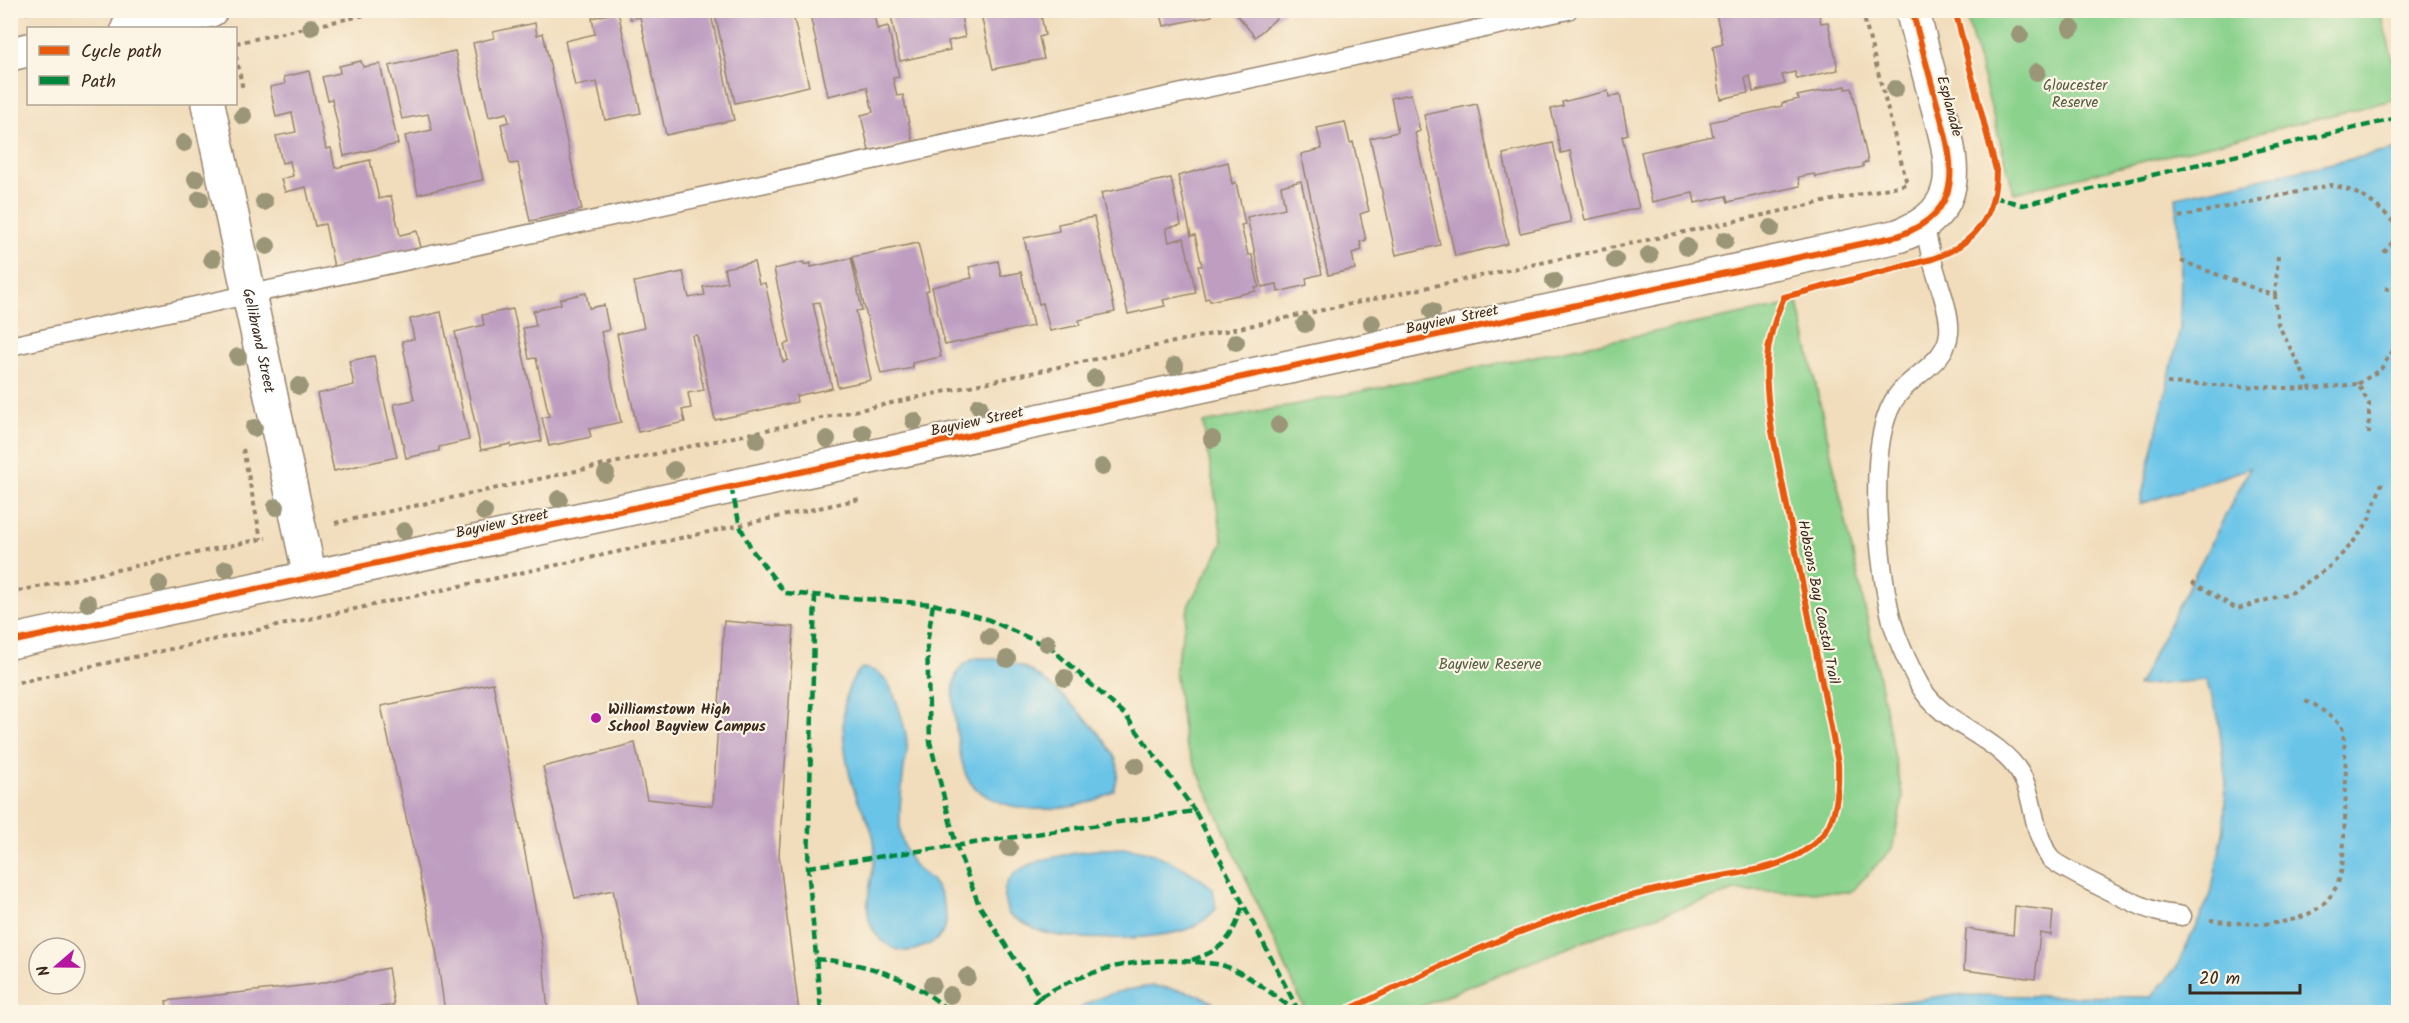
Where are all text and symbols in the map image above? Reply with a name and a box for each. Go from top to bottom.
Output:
legend [27,27,237,105]
text: Cycle path [81,38,162,67]
text: Path [81,68,116,97]
street label: Esplanade [1929,73,1969,140]
park label: Gloucester Reserve [2043,74,2108,115]
street label: Gellibrand Street [235,286,281,395]
street label: Bayview Street [1404,298,1501,342]
street label: Bayview Street [929,400,1026,444]
street label: Bayview Street [454,502,551,546]
street label: Hobsons Bay Coastal Trail [1790,518,1846,687]
park label: Bayview Reserve [1438,653,1542,677]
place label: Williamstown High School Bayview Campus [608,698,766,739]
marker: Williamstown High School Bayview Campus [589,711,603,725]
north arrow [27,936,87,996]
scale bar [2190,957,2300,995]
text: N [31,962,58,980]
text: 20 m [2199,965,2240,994]

